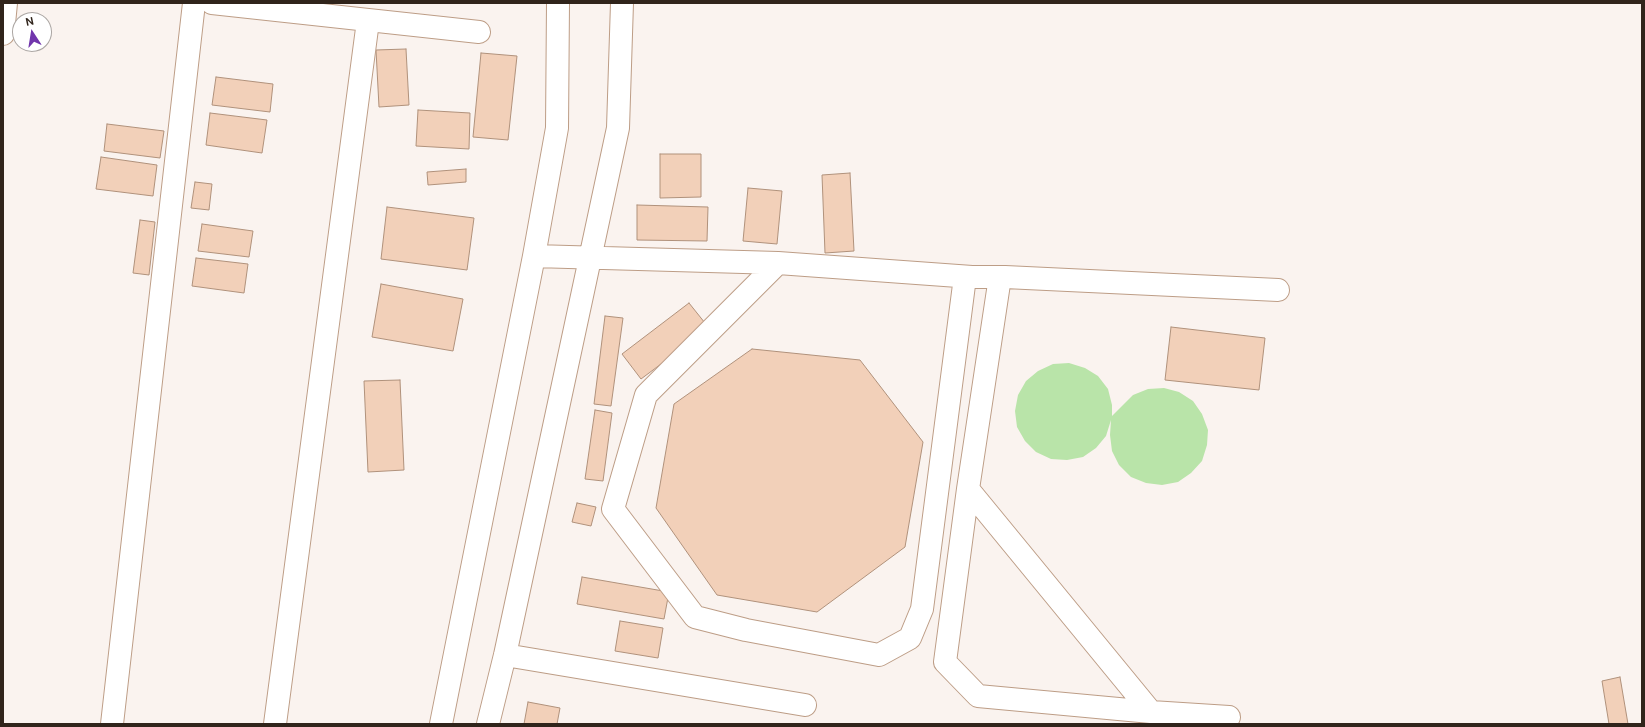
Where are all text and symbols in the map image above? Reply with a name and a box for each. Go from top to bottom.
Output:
north arrow [12,12,52,52]
text: N [24,14,35,29]

